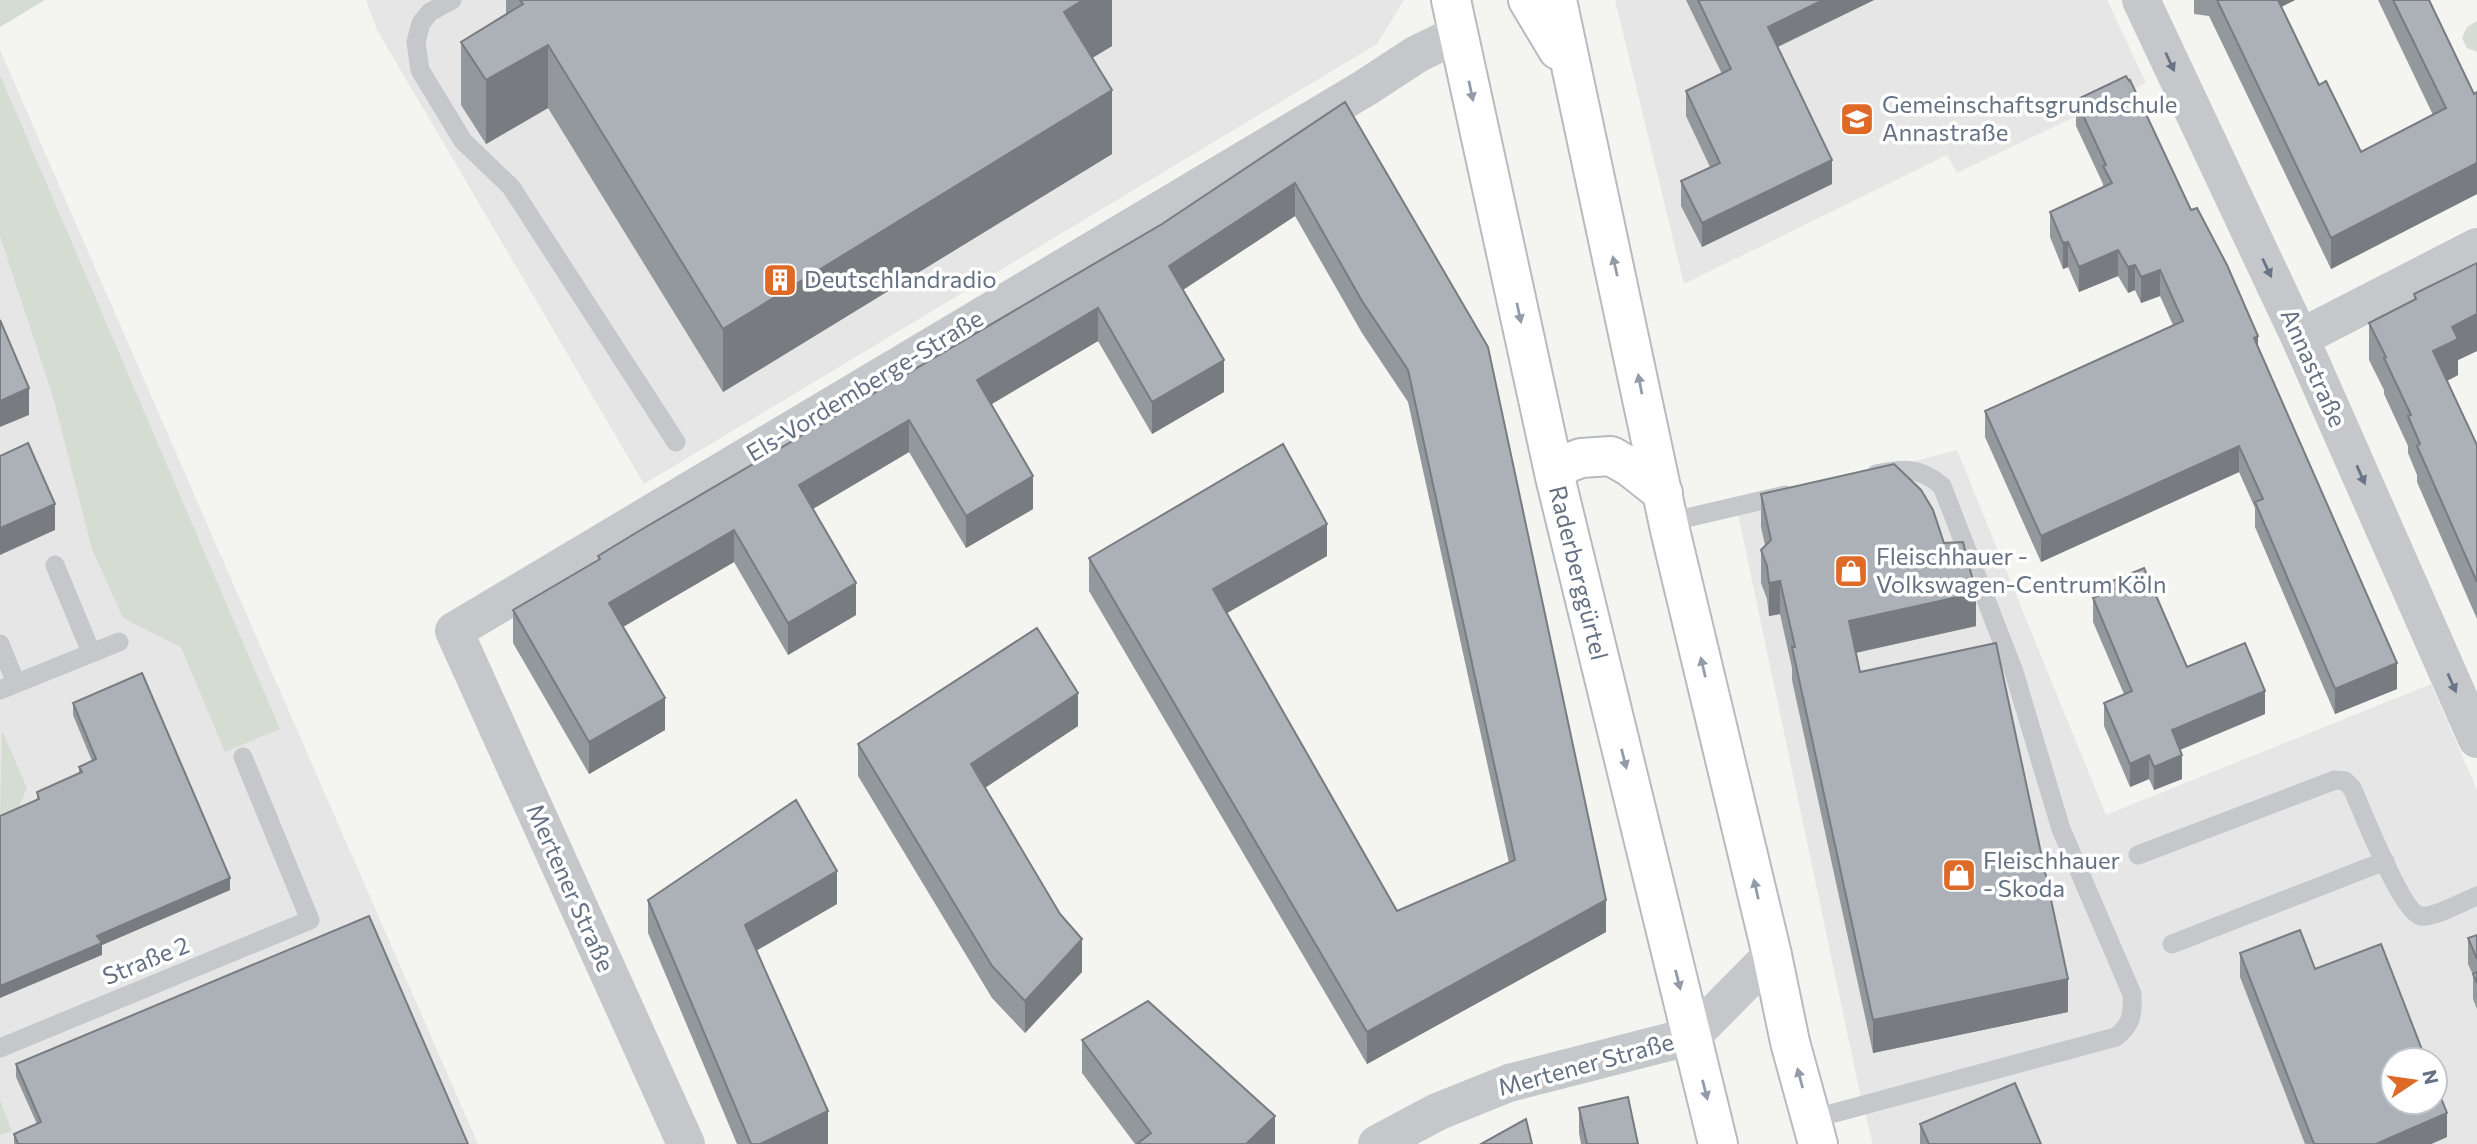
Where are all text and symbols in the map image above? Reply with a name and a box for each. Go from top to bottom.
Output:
one-way arrow [2164,52,2176,72]
one-way arrow [1465,80,1476,102]
place label: Gemeinschaftsgrundschule Annastraße [1882,89,2177,146]
school or university icon: Gemeinschaftsgrundschule Annastraße [1838,100,1876,138]
one-way arrow [1610,255,1621,277]
one-way arrow [2262,257,2273,278]
building icon: Deutschlandradio [761,261,799,299]
place label: Deutschlandradio [804,264,997,293]
one-way arrow [1514,302,1525,324]
street label: Els-Vordemberge-Straße [741,303,988,467]
street label: Annastraße [2275,304,2353,431]
one-way arrow [1635,373,1646,395]
one-way arrow [2355,465,2366,486]
street label: Raderberggürtel [1544,483,1615,663]
place label: Fleischhauer - Volkswagen-Centrum Köln [1876,541,2166,598]
shop icon: Fleischhauer - Volkswagen-Centrum Köln [1832,552,1870,590]
one-way arrow [1697,656,1708,678]
one-way arrow [2446,673,2458,693]
one-way arrow [1619,748,1630,770]
street label: Mertener Straße [521,799,621,976]
place label: Fleischhauer - Skoda [1983,845,2121,902]
shop icon: Fleischhauer - Skoda [1940,856,1978,894]
one-way arrow [1750,878,1761,900]
street label: Straße 2 [98,929,193,990]
one-way arrow [1673,969,1684,991]
street label: Mertener Straße [1495,1026,1677,1101]
north arrow [2379,1046,2449,1116]
one-way arrow [1795,1067,1805,1088]
text: N [2418,1068,2444,1087]
one-way arrow [1700,1079,1711,1101]

